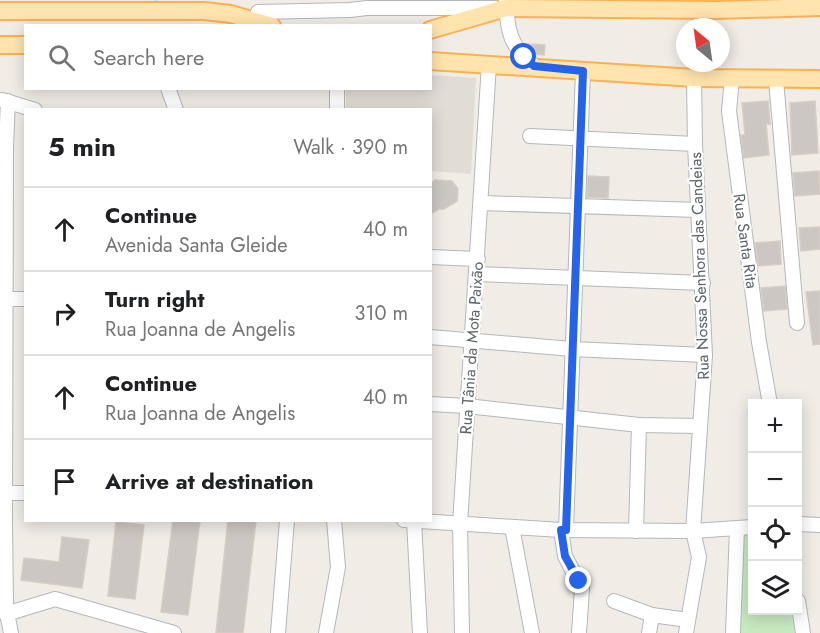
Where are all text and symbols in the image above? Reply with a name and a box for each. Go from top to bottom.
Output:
north arrow [676,18,730,72]
search box [24,24,432,90]
icon: search [45,41,78,74]
text: Search here [93,41,204,73]
route start [510,43,536,69]
text: 5 min [48,128,116,166]
text: Walk · 390 m [293,133,408,162]
street label: Rua Nossa Senhora das Candeias [684,152,715,380]
street label: Rua Santa Rita [727,192,764,290]
text: Continue [105,199,197,231]
icon: ahead [48,213,81,246]
text: 40 m [363,215,408,244]
text: Avenida Santa Gleide [105,231,288,260]
street label: Rua Tânia da Mota Paixão [454,261,489,435]
text: Turn right [105,283,205,315]
icon: right [48,297,81,330]
text: 310 m [354,299,408,328]
text: Rua Joanna de Angelis [105,315,295,344]
text: Continue [105,367,197,399]
icon: ahead [48,381,81,414]
text: 40 m [363,383,408,412]
text: Rua Joanna de Angelis [105,399,295,428]
map controls [748,399,802,615]
button: + [748,399,802,453]
button: − [748,453,802,507]
icon: arrive [48,465,81,498]
text: Arrive at destination [105,465,314,497]
button: locate [748,507,802,561]
button: layers [748,561,802,615]
route end [565,567,591,593]

